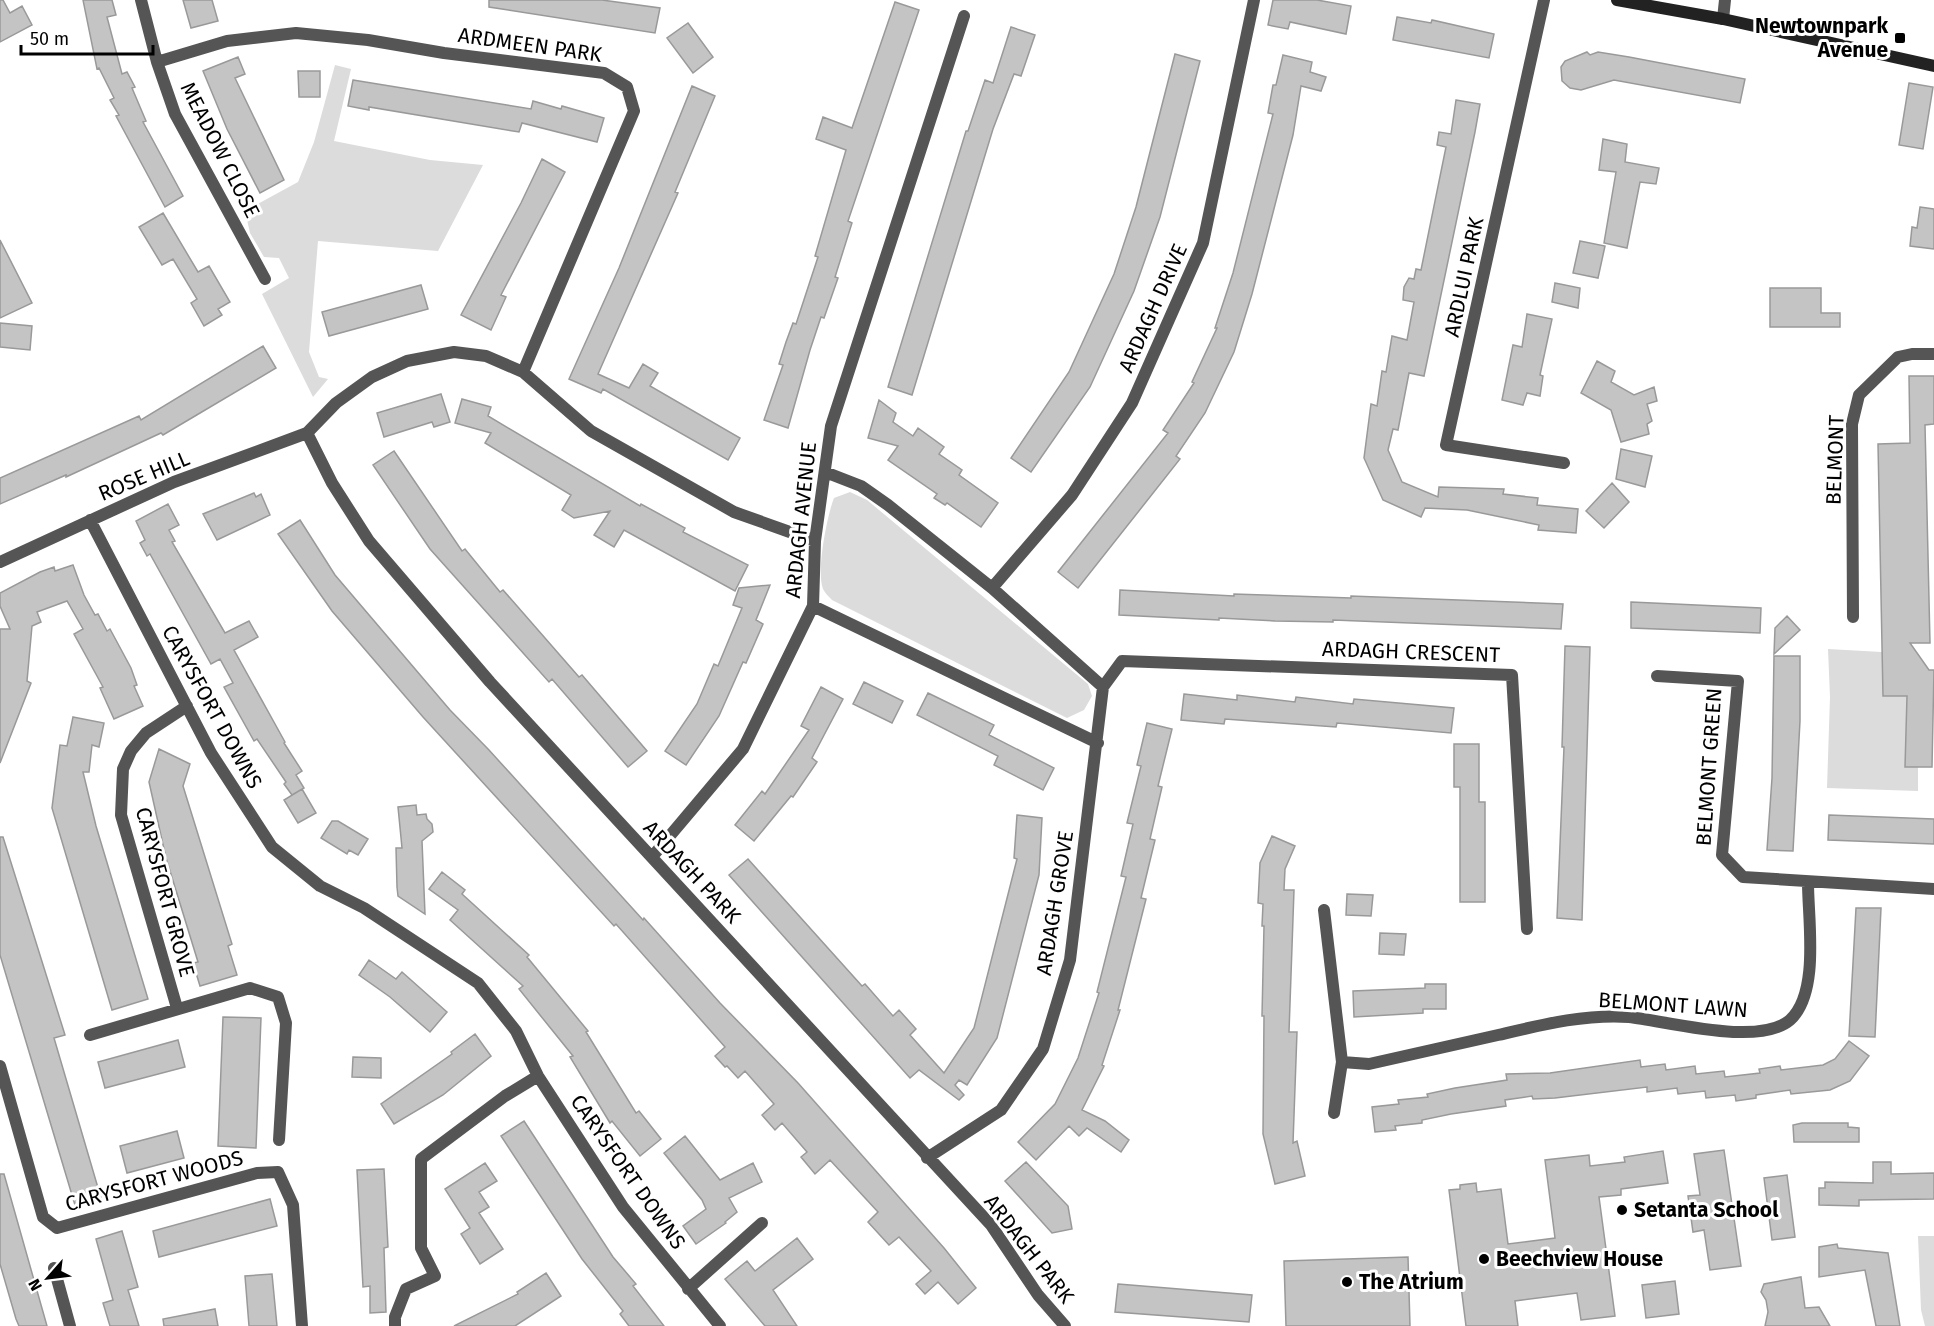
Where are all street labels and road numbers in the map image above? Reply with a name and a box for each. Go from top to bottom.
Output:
street label: ARDMEEN PARK [456,22,604,68]
street label: MEADOW CLOSE [175,78,265,222]
street label: ARDLUI PARK [1439,214,1490,339]
street label: ARDAGH DRIVE [1113,240,1193,376]
street label: BELMONT [1820,414,1850,505]
street label: ARDAGH AVENUE [780,441,822,599]
street label: ROSE HILL [94,445,194,507]
street label: CARYSFORT DOWNS [156,621,268,793]
street label: ARDAGH CRESCENT [1322,636,1501,668]
street label: BELMONT GREEN [1691,687,1727,847]
street label: CARYSFORT GROVE [130,804,200,980]
street label: ARDAGH PARK [638,815,747,929]
street label: ARDAGH GROVE [1031,829,1079,977]
street label: BELMONT LAWN [1597,987,1749,1023]
street label: CARYSFORT DOWNS [565,1090,691,1254]
street label: CARYSFORT WOODS [62,1145,246,1217]
street label: ARDAGH PARK [978,1189,1080,1309]

